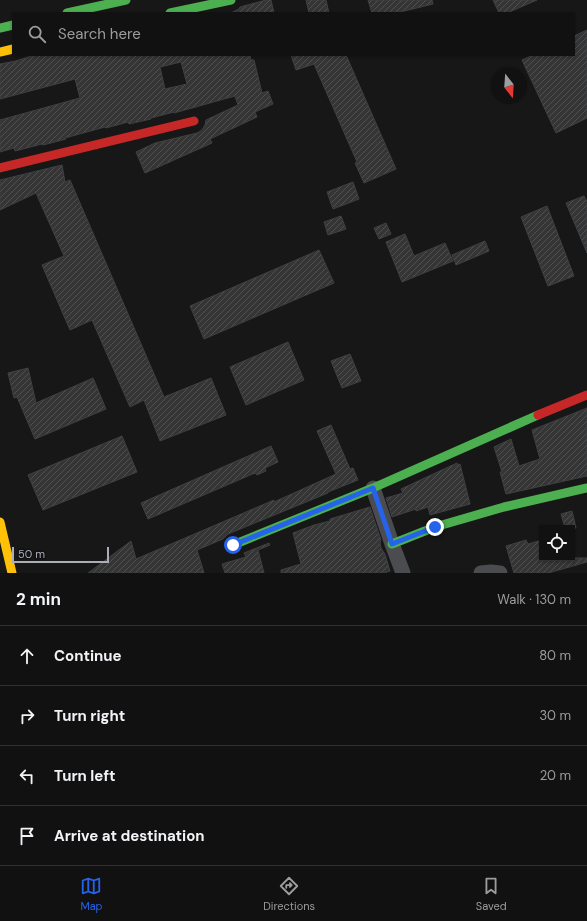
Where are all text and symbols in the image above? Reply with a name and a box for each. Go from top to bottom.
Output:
search box [12,12,575,56]
icon: search [26,23,48,45]
text: Search here [58,24,141,44]
north arrow [491,68,527,104]
route end [426,518,444,536]
map controls [539,525,575,561]
button: locate [539,525,575,561]
route start [224,536,242,554]
scale bar [12,545,109,564]
text: 50 m [18,547,45,561]
text: 2 min [16,588,61,610]
text: Walk · 130 m [497,591,571,608]
icon: ahead [16,645,38,667]
text: Continue [54,646,122,666]
text: 80 m [539,647,571,664]
icon: right [16,705,38,727]
text: Turn right [54,706,125,726]
text: 30 m [539,707,571,724]
icon: left [16,765,38,787]
text: Turn left [54,766,115,786]
text: 20 m [540,767,571,784]
icon: arrive [16,825,38,847]
text: Arrive at destination [54,826,205,846]
tab: Map [80,875,103,913]
tab: Directions [263,875,315,913]
tab: Saved [476,875,507,913]

